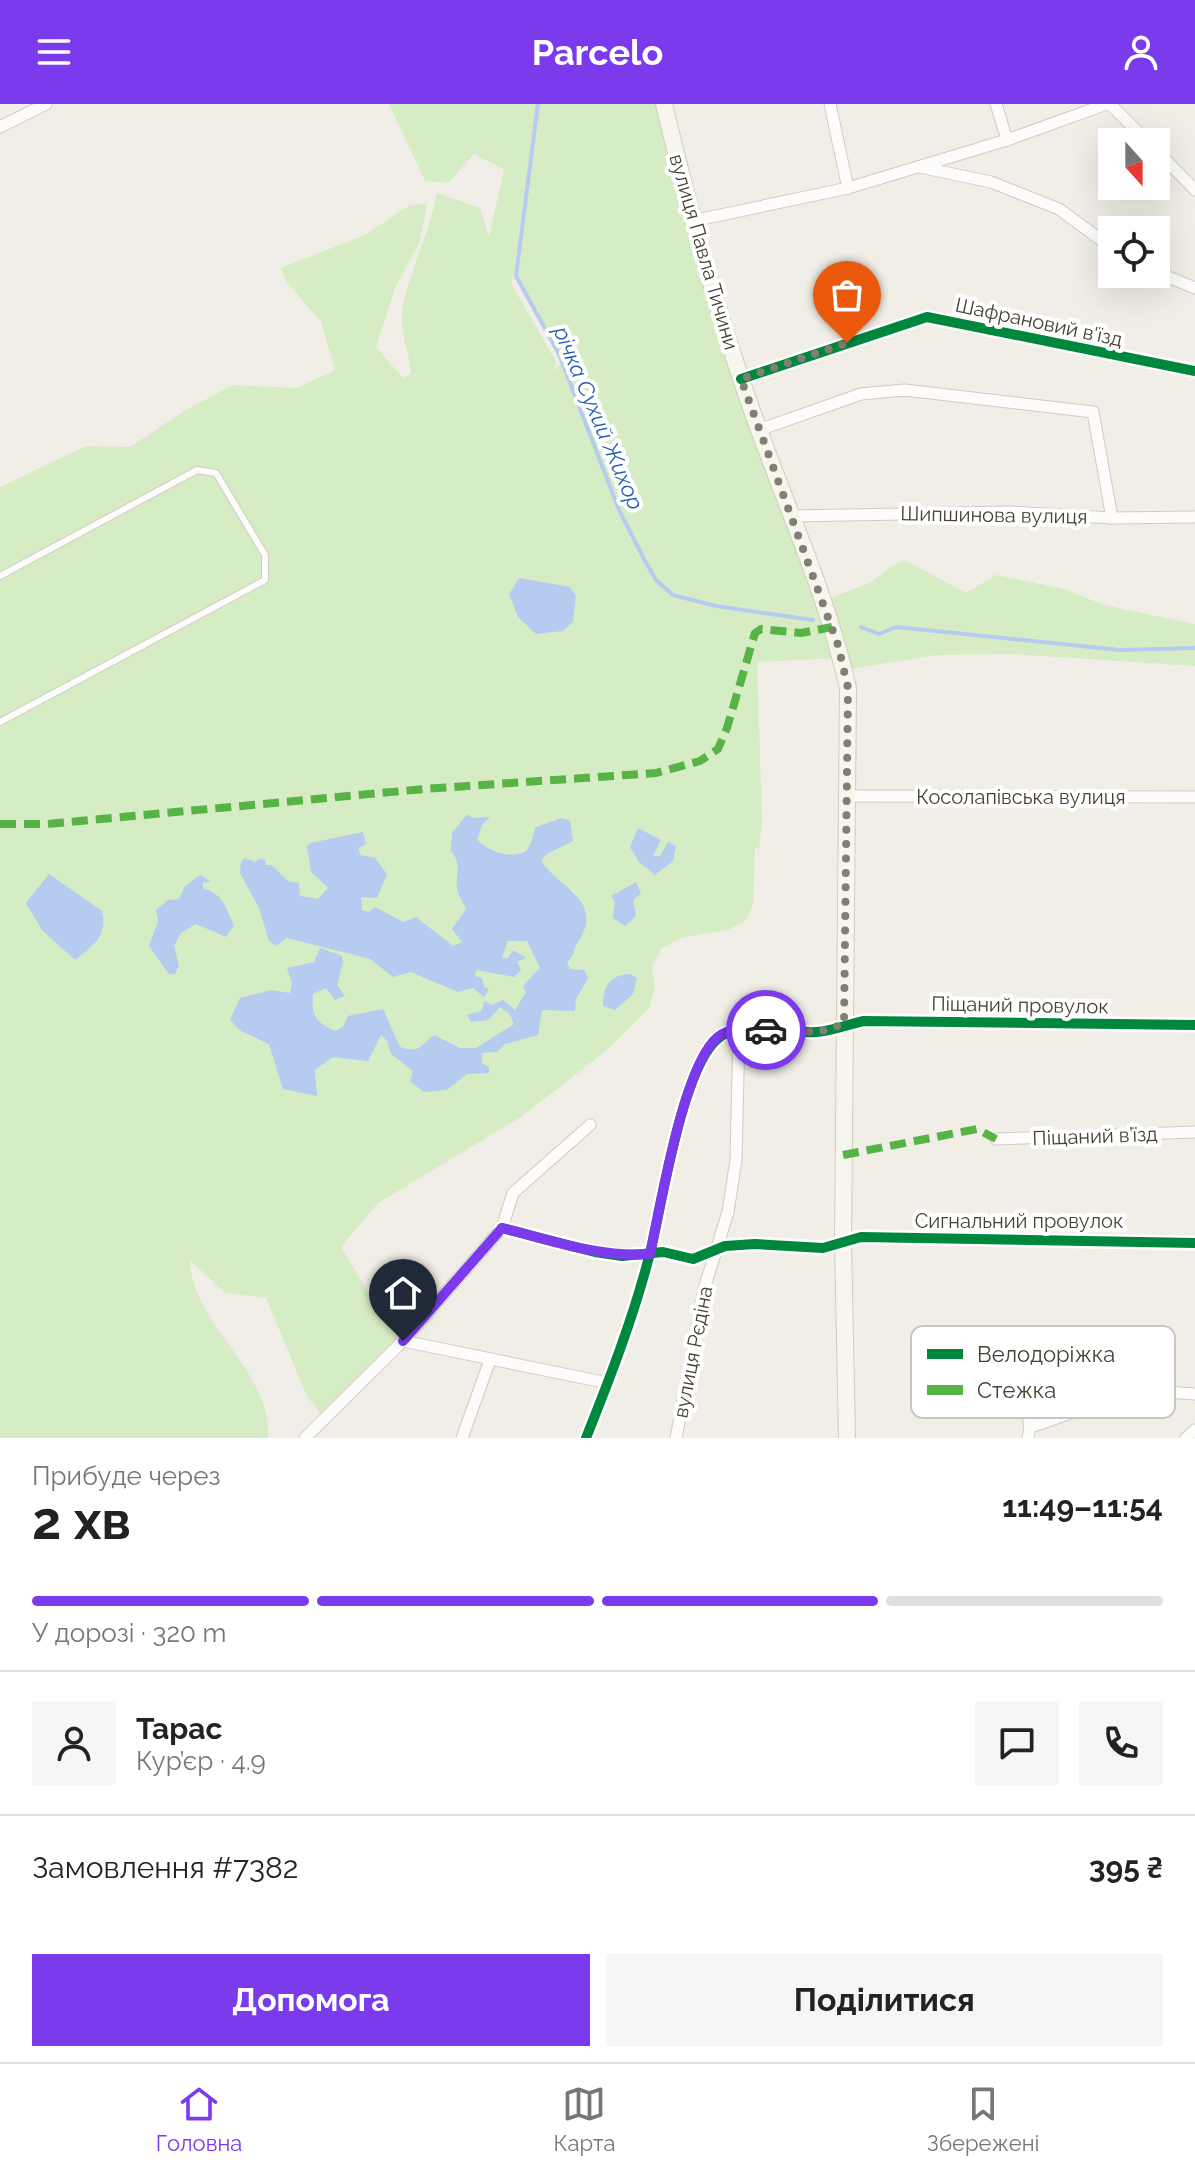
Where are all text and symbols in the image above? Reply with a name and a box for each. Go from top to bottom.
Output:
icon: menu [32,30,76,74]
icon: person [1119,30,1163,74]
text: Parcelo [532,31,663,73]
north arrow [1098,128,1170,200]
map controls [1098,128,1170,288]
street label: вулиця Павла Тичини [665,151,743,353]
button: locate [1098,216,1170,288]
pin [813,261,881,343]
icon: bag [825,273,869,317]
street label: Шафрановий в'їзд [953,293,1125,352]
water label: річка Сухий Жихор [548,321,649,514]
street label: Шипшинова вулиця [900,501,1088,529]
street label: Косолапівська вулиця [916,785,1126,809]
courier [726,990,806,1070]
street label: Піщаний провулок [931,991,1109,1019]
icon: car [744,1008,788,1052]
street label: Піщаний в’їзд [1032,1122,1158,1150]
street label: Сигнальний провулок [915,1209,1123,1233]
pin [369,1259,437,1341]
icon: home [381,1271,425,1315]
street label: вулиця Рєдіна [668,1284,718,1420]
legend [911,1326,1175,1418]
text: Велодоріжка [977,1341,1115,1367]
text: Стежка [977,1377,1056,1403]
text: Прибуде через [32,1461,220,1491]
text: 11:49–11:54 [1002,1489,1163,1524]
text: 2 хв [32,1490,131,1551]
text: У дорозі · 320 m [32,1618,226,1648]
button: person [32,1701,116,1785]
button: chat [975,1701,1059,1785]
button: phone [1079,1701,1163,1785]
text: Тарас [136,1711,222,1746]
text: Кур’єр · 4.9 [136,1746,266,1776]
text: Замовлення #7382 [32,1850,298,1885]
text: 395 ₴ [1089,1850,1163,1885]
button: Допомога [32,1954,590,2046]
button: Поділитися [606,1954,1163,2046]
tab: Головна [156,2082,242,2156]
tab: Карта [554,2082,615,2156]
tab: Збережені [927,2082,1039,2156]

